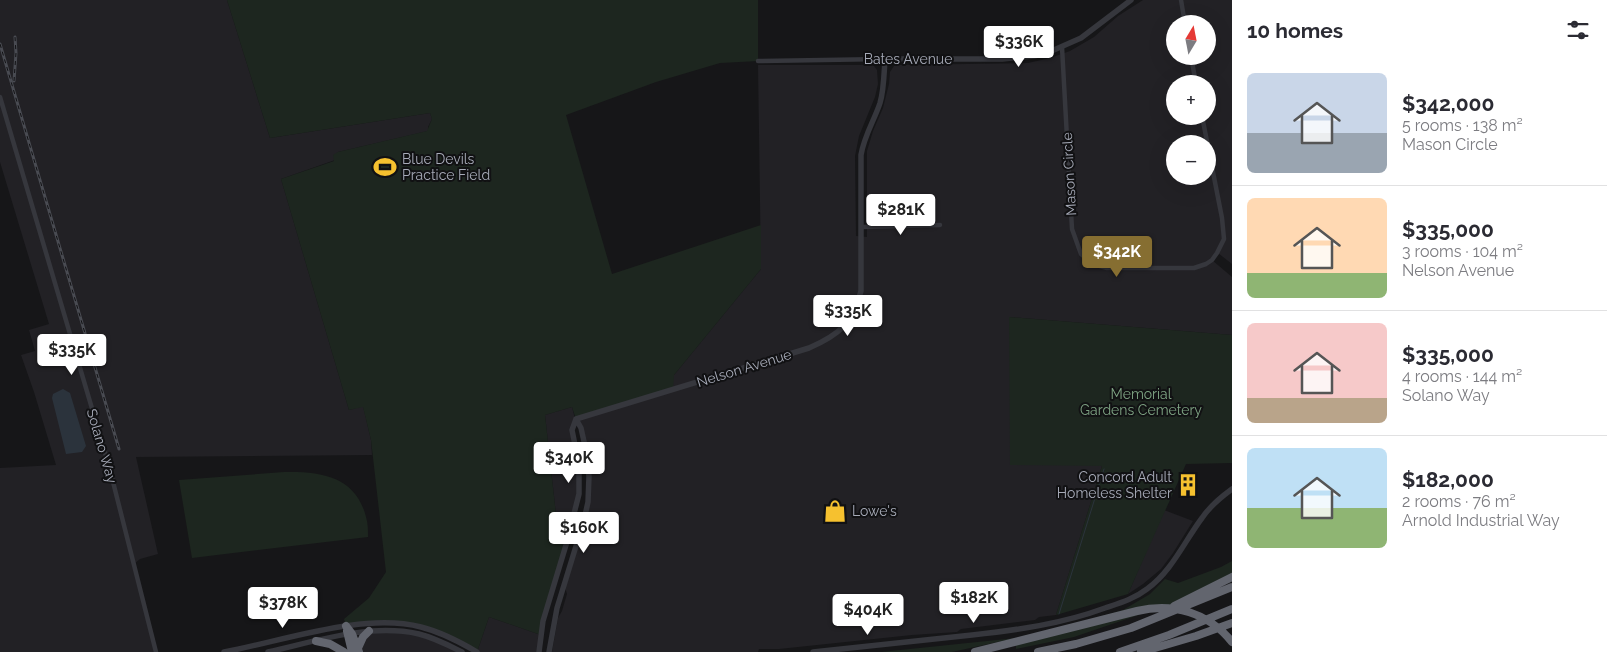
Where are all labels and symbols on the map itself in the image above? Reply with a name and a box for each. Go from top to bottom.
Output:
north arrow [1166,15,1216,65]
pin: $336K [984,26,1054,68]
street label: Bates Avenue [864,51,952,67]
street label: Mason Circle [1059,132,1079,216]
place label: Blue Devils Practice Field [402,151,490,183]
sports icon: Blue Devils Practice Field [372,154,398,180]
pin: $281K [866,194,936,236]
pin: $342K [1082,236,1152,278]
pin: $335K [813,294,883,337]
pin: $335K [37,334,107,376]
street label: Nelson Avenue [695,346,793,390]
park label: Memorial Gardens Cemetery [1080,386,1202,418]
street label: Solano Way [84,407,120,485]
pin: $340K [534,442,604,484]
place label: Concord Adult Homeless Shelter [1057,469,1172,501]
building icon: Concord Adult Homeless Shelter [1175,472,1201,498]
shop icon: Lowe's [822,498,848,524]
place label: Lowe's [852,503,897,519]
pin: $160K [549,512,619,554]
pin: $182K [939,582,1009,624]
pin: $378K [248,586,318,629]
pin: $404K [833,594,903,636]

